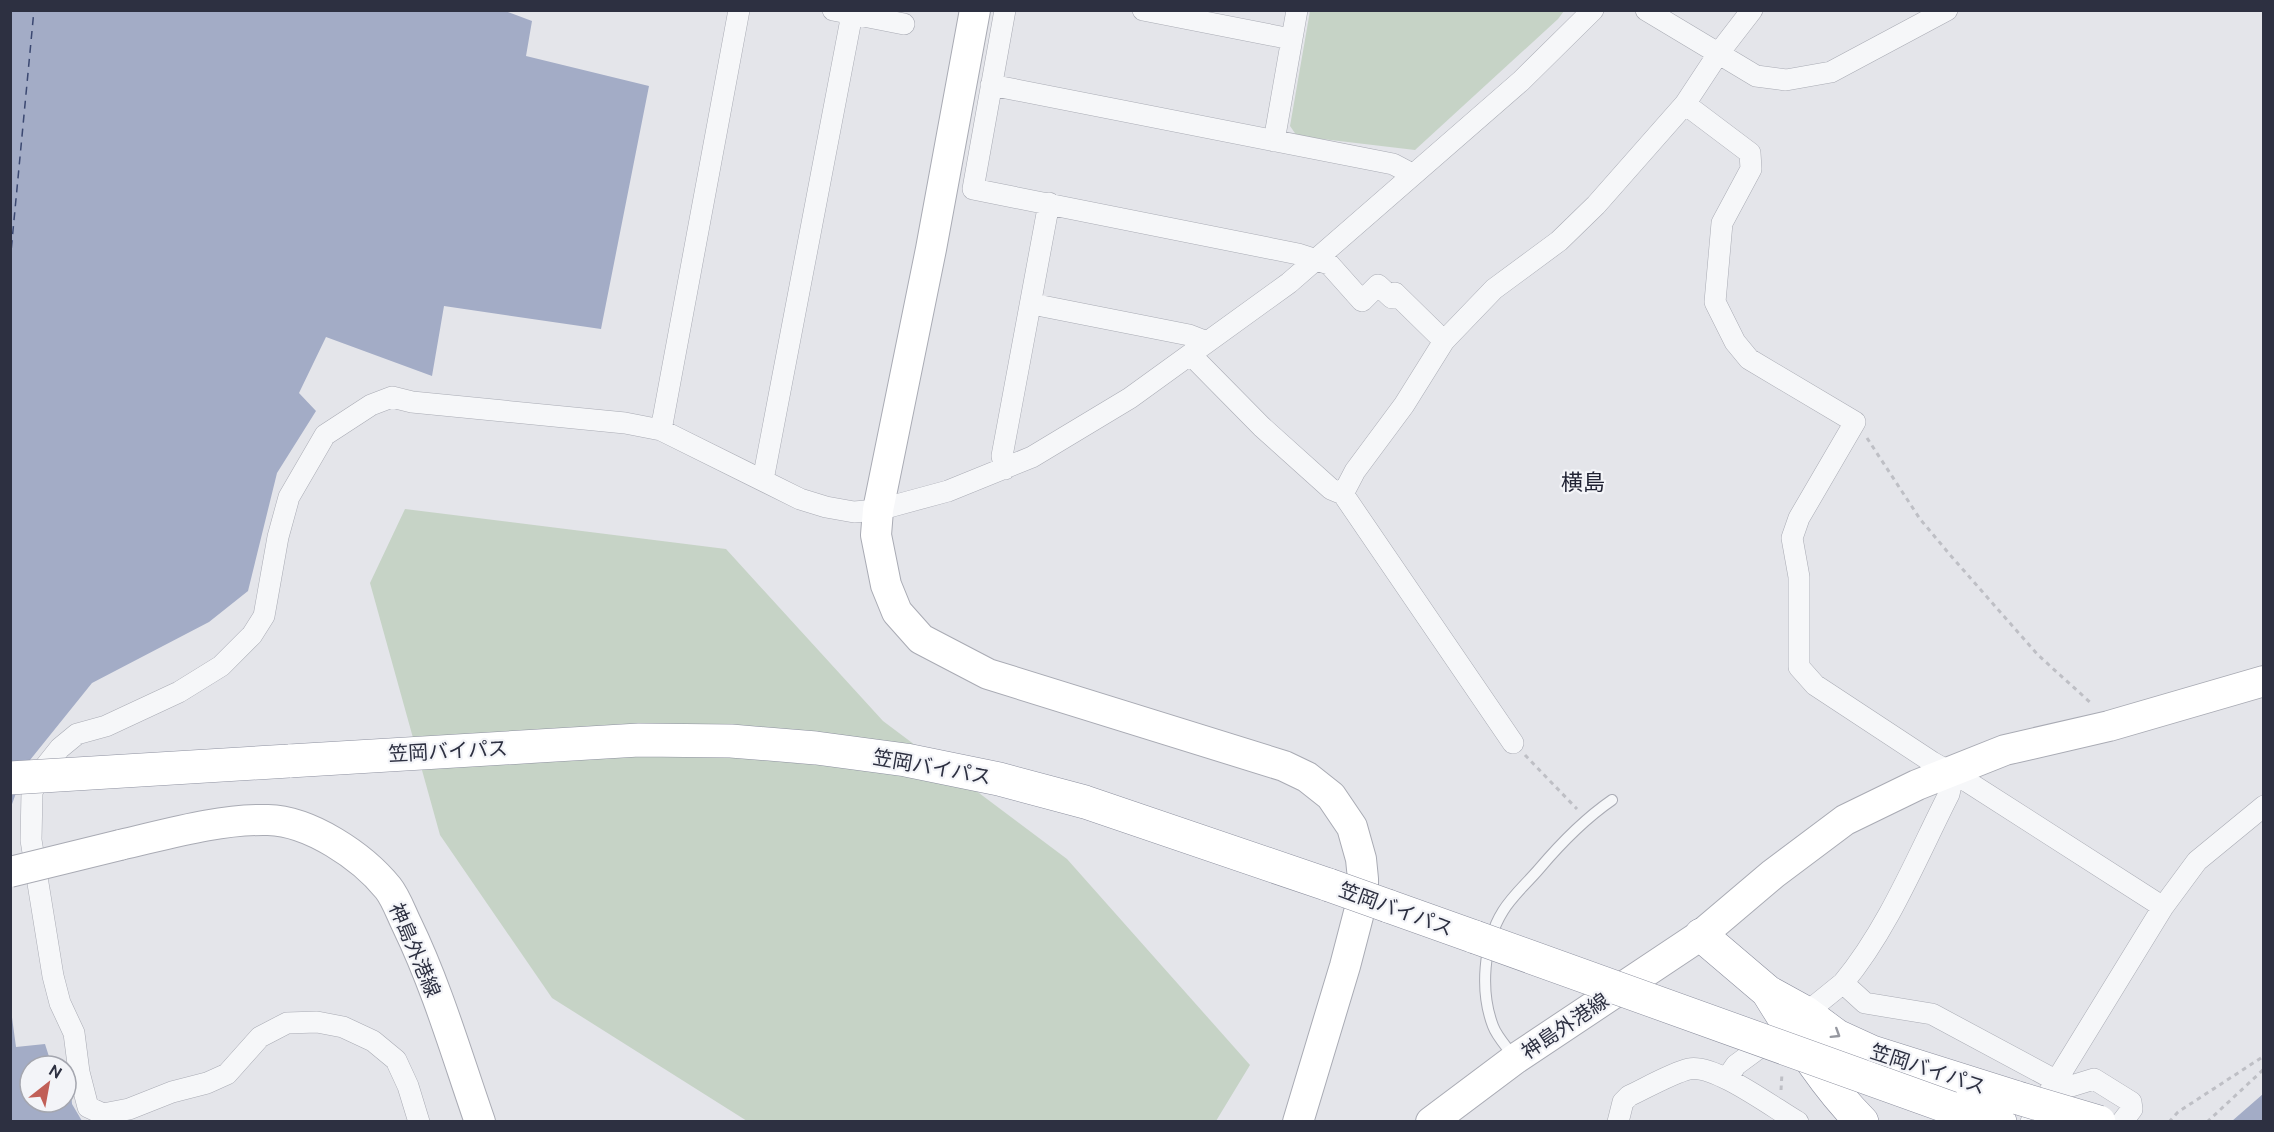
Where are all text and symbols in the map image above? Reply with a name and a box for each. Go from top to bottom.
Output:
district label: 横島 [1561,469,1605,494]
street label: 笠岡バイパス [388,736,508,765]
street label: 笠岡バイパス [871,745,993,788]
street label: 笠岡バイパス [1336,877,1456,940]
street label: 神島外港線 [385,899,446,1000]
street label: 神島外港線 [1517,988,1613,1063]
one-way arrow [1830,1026,1840,1038]
street label: 笠岡バイパス [1868,1039,1989,1098]
north arrow [18,1054,78,1114]
text: N [46,1060,65,1082]

